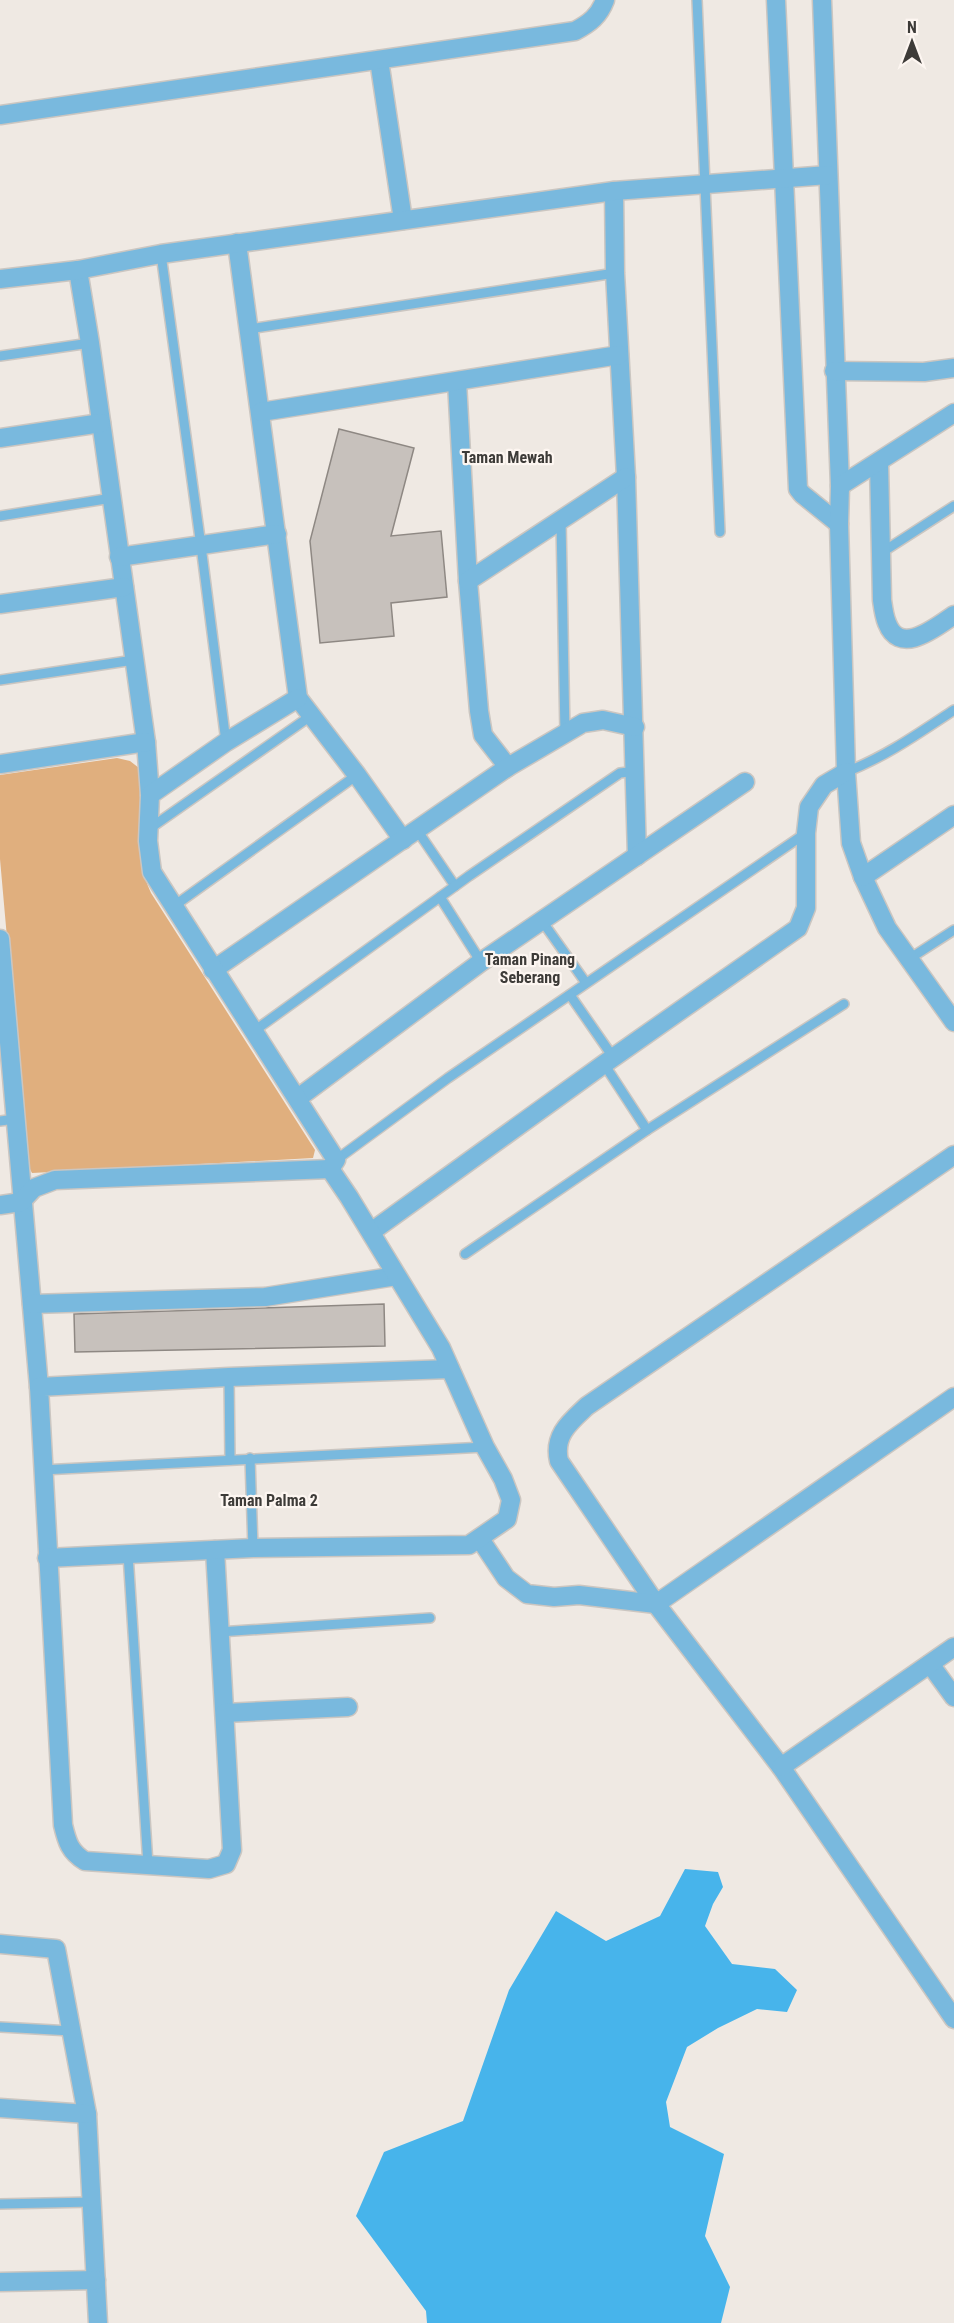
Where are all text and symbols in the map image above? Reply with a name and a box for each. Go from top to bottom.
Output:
north arrow [882,12,942,72]
text: N [907,18,917,37]
district label: Taman Mewah [461,448,553,467]
district label: Taman Pinang Seberang [485,950,575,987]
district label: Taman Palma 2 [220,1491,318,1510]

